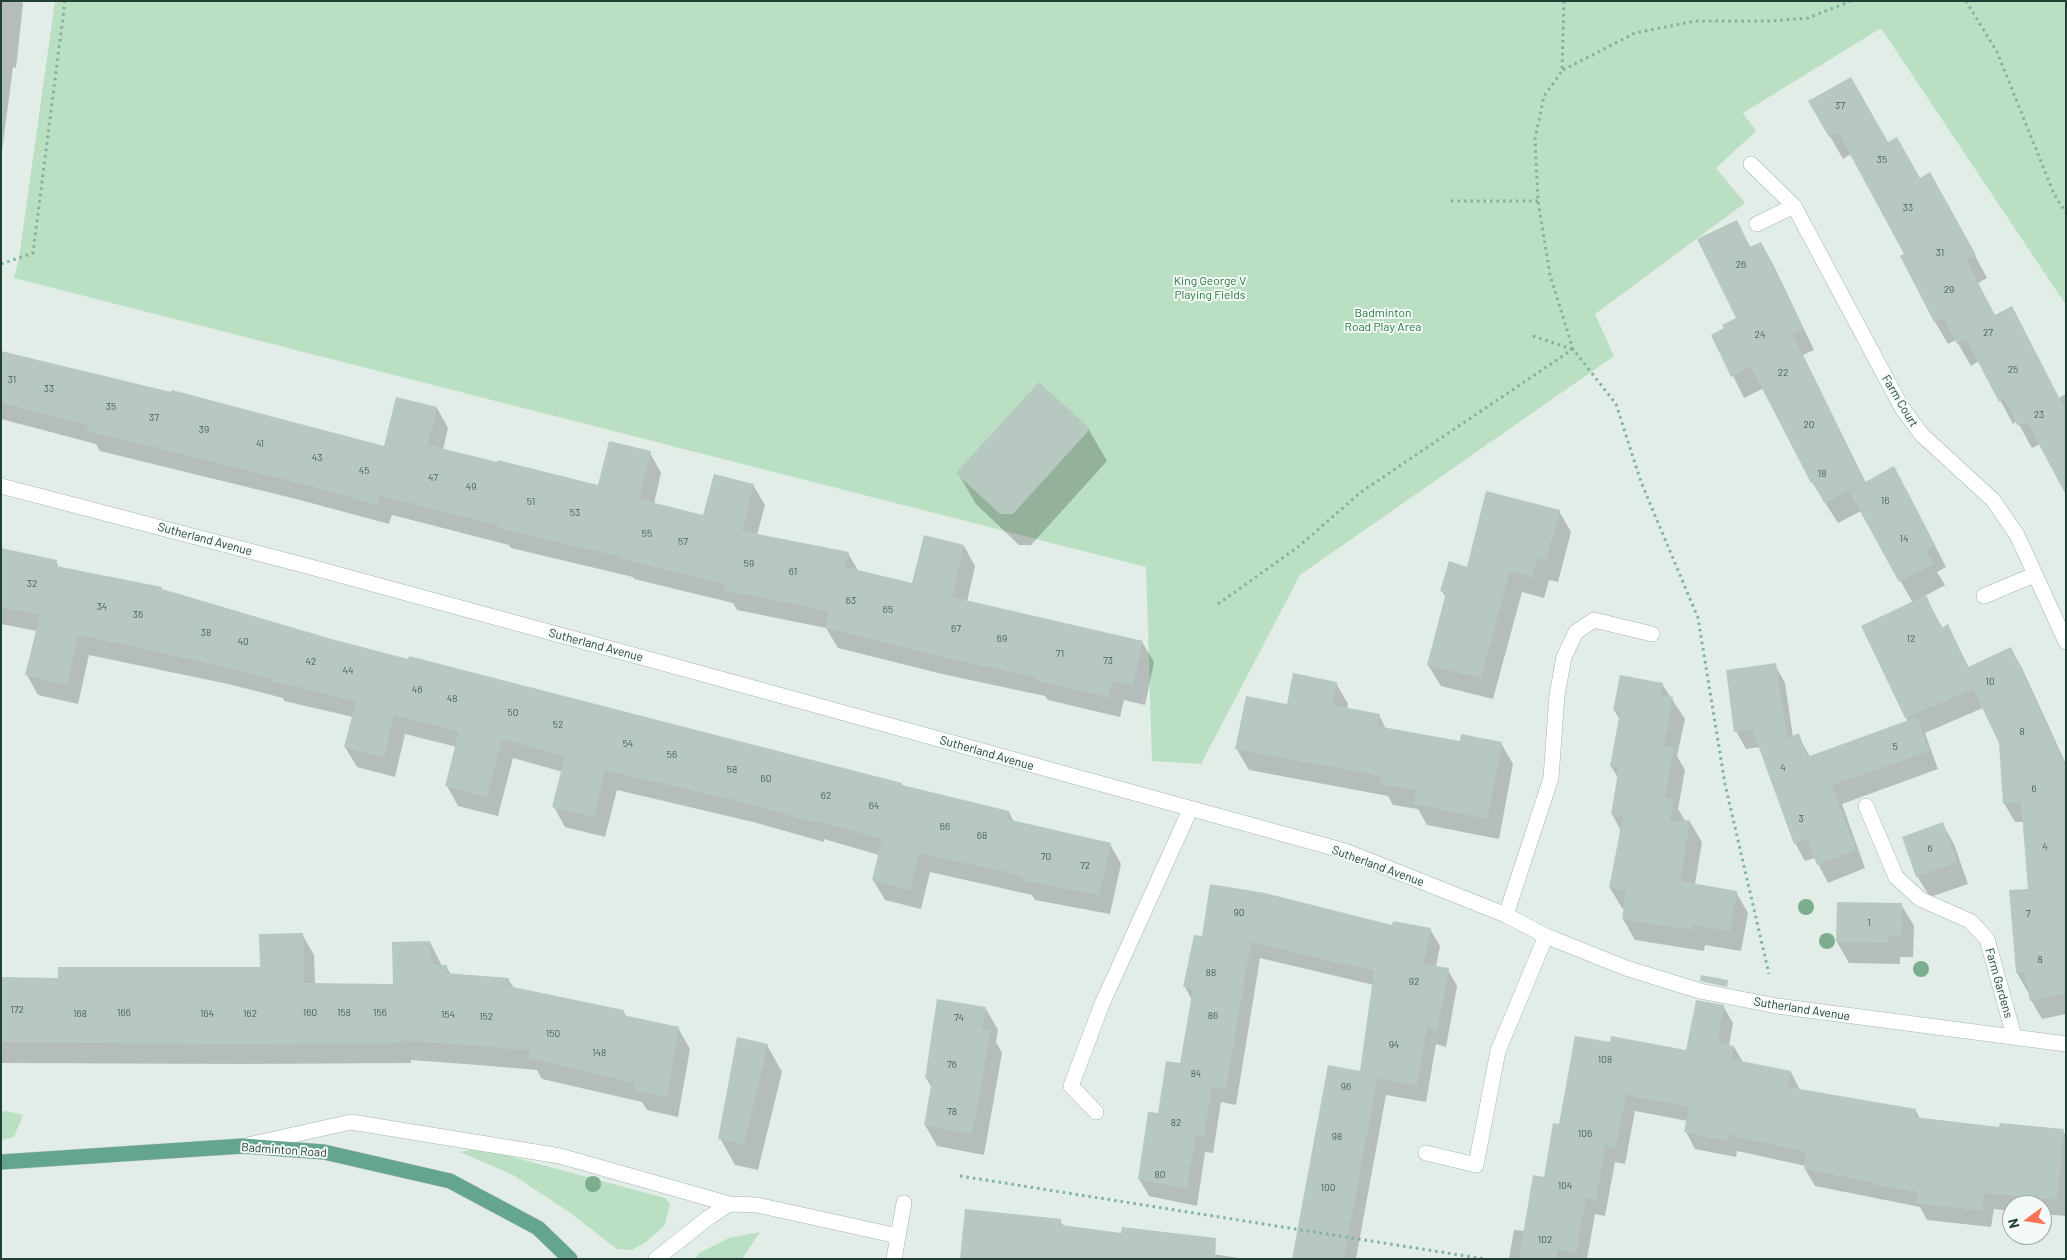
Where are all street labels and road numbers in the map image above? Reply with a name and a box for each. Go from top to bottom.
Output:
street label: Farm Court [1879,372,1921,430]
street label: Sutherland Avenue [156,519,254,559]
street label: Sutherland Avenue [547,625,645,665]
street label: Sutherland Avenue [938,733,1036,773]
street label: Sutherland Avenue [1330,843,1426,889]
street label: Farm Gardens [1982,946,2016,1020]
street label: Sutherland Avenue [1753,994,1851,1024]
street label: Badminton Road [241,1140,327,1160]

